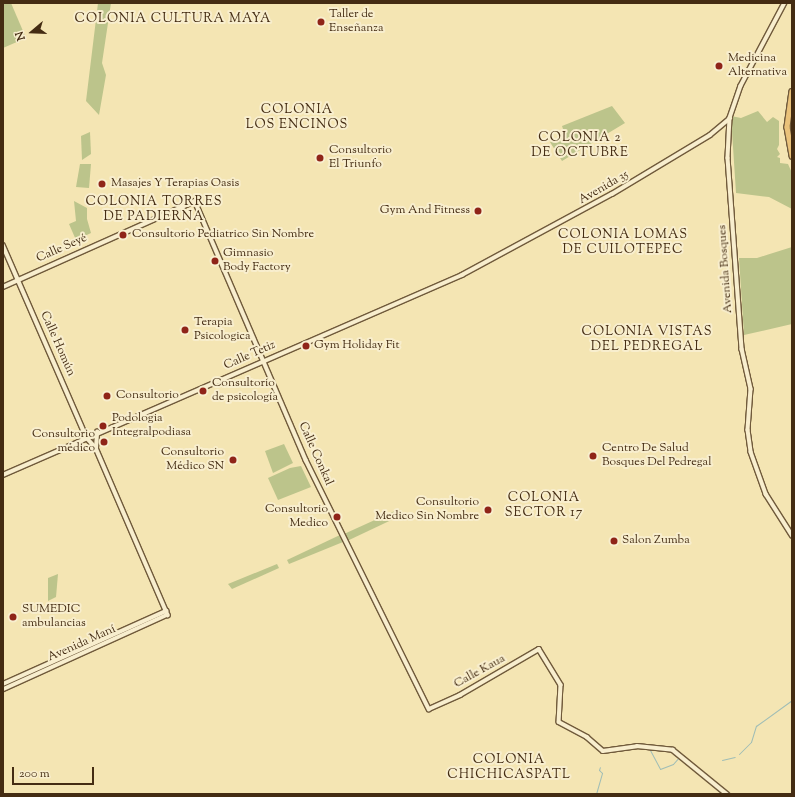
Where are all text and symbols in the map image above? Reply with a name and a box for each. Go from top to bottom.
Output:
place label: Taller de Enseñanza [329,8,383,36]
district label: COLONIA CULTURA MAYA [74,11,272,27]
north arrow [12,12,52,52]
marker: Taller de Enseñanza [316,17,326,27]
text: N [12,29,30,43]
place label: Medicina Alternativa [728,52,787,80]
marker: Medicina Alternativa [713,60,725,72]
district label: COLONIA LOS ENCINOS [246,103,348,134]
district label: COLONIA 2 DE OCTUBRE [531,131,629,162]
place label: Consultorio El Triunfo [329,144,392,172]
marker: Consultorio El Triunfo [314,152,326,164]
street label: Avenida 35 [577,168,631,208]
place label: Masajes Y Terapias Oasis [111,177,239,191]
marker: Masajes Y Terapias Oasis [96,178,108,190]
district label: COLONIA TORRES DE PADIERNA [86,195,222,226]
place label: Gym And Fitness [380,204,470,218]
marker: Gym And Fitness [473,206,483,216]
street label: Avenida Bosques [716,224,736,314]
place label: Consultorio Pediatrico Sin Nombre [132,228,314,242]
district label: COLONIA LOMAS DE CUILOTEPEC [558,228,688,259]
marker: Consultorio Pediatrico Sin Nombre [117,229,129,241]
street label: Calle Seyé [35,232,89,266]
place label: Gimnasio Body Factory [223,247,291,275]
marker: Gimnasio Body Factory [210,256,220,266]
street label: Calle Homún [36,309,78,379]
place label: Terapia Psicologica [194,316,251,344]
marker: Terapia Psicologica [179,324,191,336]
district label: COLONIA VISTAS DEL PEDREGAL [582,325,712,356]
street label: Calle Tetiz [222,338,278,374]
place label: Gym Holiday Fit [314,339,400,353]
marker: Gym Holiday Fit [301,341,311,351]
place label: Consultorio de psicología [212,377,278,405]
marker: Consultorio de psicología [197,385,209,397]
place label: Consultorio [116,389,179,403]
marker: Consultorio [101,390,113,402]
place label: Podologia Integralpodiasa [112,412,191,440]
marker: Podologia Integralpodiasa [97,420,109,432]
street label: Calle Conkal [295,420,335,488]
place label: Consultorio médico [32,428,95,456]
marker: Consultorio médico [98,436,110,448]
place label: Centro De Salud Bosques Del Pedregal [602,442,711,470]
place label: Consultorio Médico SN [161,446,224,474]
marker: Centro De Salud Bosques Del Pedregal [587,450,599,462]
marker: Consultorio Médico SN [227,454,239,466]
district label: COLONIA SECTOR 17 [505,491,583,522]
place label: Consultorio Medico Sin Nombre [375,496,479,524]
place label: Consultorio Medico [265,503,328,531]
marker: Consultorio Medico Sin Nombre [482,504,494,516]
marker: Consultorio Medico [331,511,343,523]
place label: Salon Zumba [622,534,690,548]
marker: Salon Zumba [609,536,619,546]
place label: SUMEDIC ambulancias [22,603,86,631]
marker: SUMEDIC ambulancias [7,611,19,623]
street label: Avenida Maní [46,623,118,665]
street label: Calle Kaua [452,652,508,692]
district label: COLONIA CHICHICASPATL [447,753,571,784]
scale bar [14,759,96,785]
text: 200 m [19,765,50,783]

